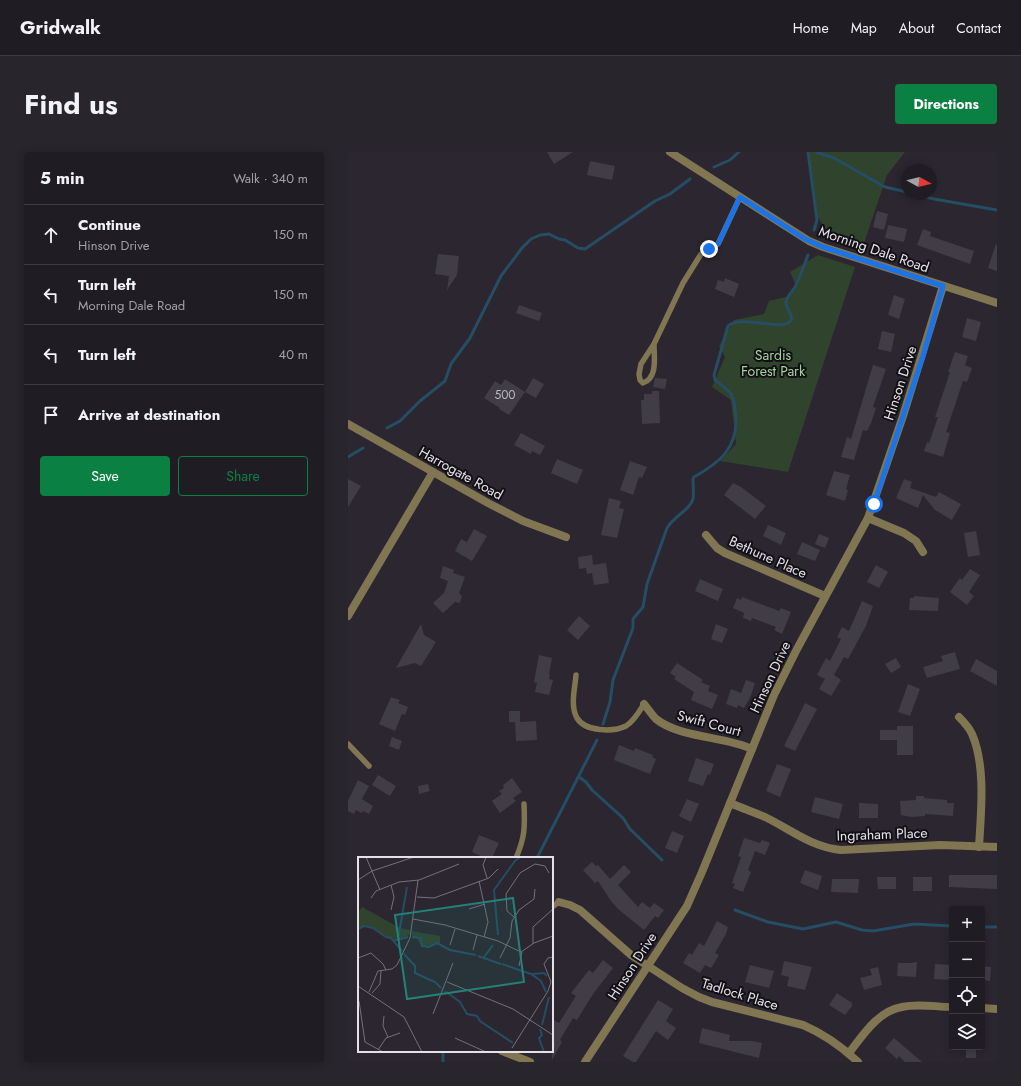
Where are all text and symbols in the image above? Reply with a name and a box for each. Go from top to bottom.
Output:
text: Gridwalk [20,14,101,41]
text: Home [793,18,829,38]
text: Map [851,18,877,38]
text: About [899,18,934,38]
text: Contact [956,18,1001,38]
text: Find us [24,84,118,125]
button: Directions [895,84,997,124]
north arrow [901,164,937,200]
text: 5 min [40,166,84,190]
text: Walk · 340 m [233,169,308,188]
text: Continue [78,214,141,236]
street label: Morning Dale Road [816,221,932,277]
icon: ahead [40,224,62,246]
text: 150 m [273,225,308,244]
text: Hinson Drive [78,236,149,255]
route end [700,240,718,258]
text: Turn left [78,274,136,296]
icon: left [40,284,62,306]
text: 150 m [273,285,308,304]
text: Morning Dale Road [78,296,185,315]
street label: Hinson Drive [879,343,921,423]
icon: left [40,344,62,366]
text: Turn left [78,344,136,366]
text: 40 m [279,345,308,364]
park label: Sardis Forest Park [741,345,806,381]
house number: 500 [494,386,516,404]
icon: arrive [40,404,62,426]
text: Arrive at destination [78,404,220,426]
street label: Harrogate Road [415,442,507,504]
button: Save [40,456,170,496]
button: Share [178,456,308,496]
route start [865,495,883,513]
street label: Bethune Place [726,531,810,583]
street label: Hinson Drive [745,638,795,716]
street label: Swift Court [675,705,744,741]
street label: Ingraham Place [836,822,928,846]
inset map [358,857,553,1052]
map controls [949,906,985,1050]
button: + [949,906,985,942]
street label: Hinson Drive [603,928,661,1004]
button: − [949,942,985,978]
street label: Tadlock Place [699,973,781,1015]
button: locate [949,978,985,1014]
button: layers [949,1014,985,1050]

